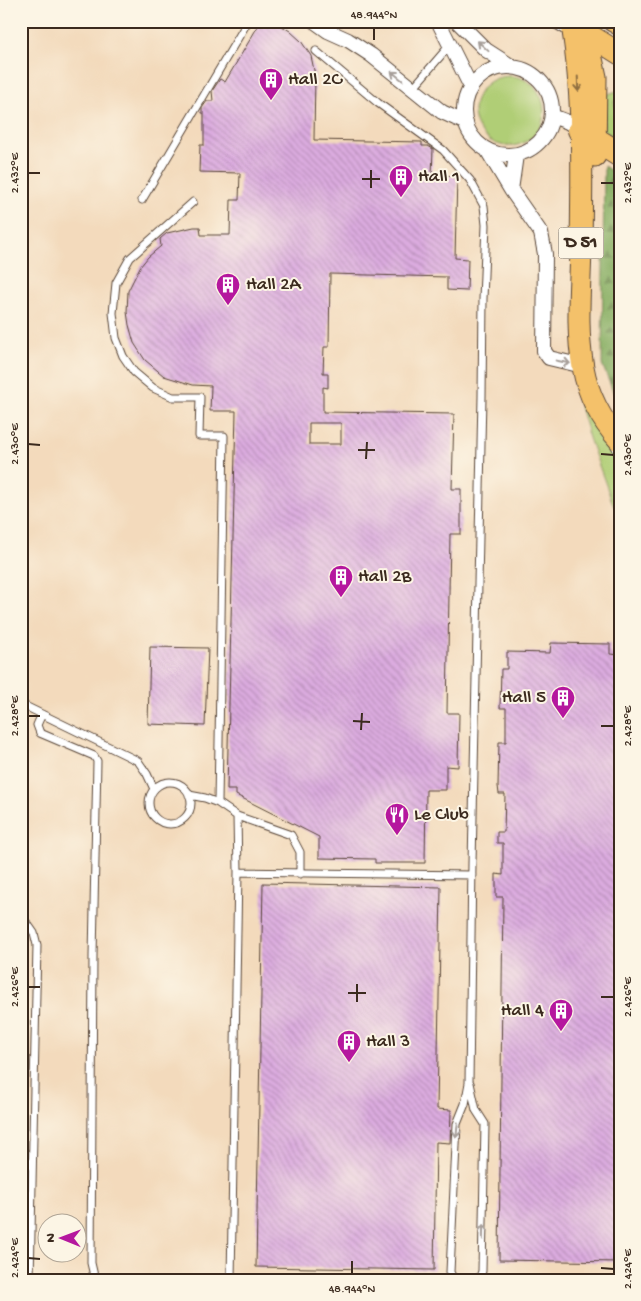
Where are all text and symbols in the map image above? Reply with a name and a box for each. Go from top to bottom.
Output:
text: 48.944°N [351,9,397,23]
one-way arrow [476,40,489,52]
building icon: Hall 2C [258,67,284,101]
place label: Hall 2C [288,69,344,92]
one-way arrow [391,71,404,82]
one-way arrow [574,76,583,92]
text: 2.432°E [9,152,23,193]
text: 2.432°E [622,162,636,203]
building icon: Hall 1 [388,164,414,198]
place label: Hall 1 [418,166,460,189]
road number: D 51 [558,228,604,258]
building icon: Hall 2A [215,272,241,306]
place label: Hall 2A [246,274,303,297]
one-way arrow [554,357,570,367]
text: 2.430°E [9,423,23,465]
text: 2.430°E [622,434,636,476]
building icon: Hall 2B [328,564,354,598]
place label: Hall 2B [358,566,413,589]
building icon: Hall 5 [550,685,576,719]
place label: Hall 5 [502,687,546,710]
text: 2.428°E [9,695,23,736]
text: 2.428°E [622,705,636,746]
restaurant icon: Le Club [384,802,410,836]
place label: Le Club [414,804,469,827]
text: 2.426°E [9,966,23,1007]
text: 2.426°E [622,976,636,1017]
building icon: Hall 4 [548,998,574,1032]
place label: Hall 4 [501,1000,544,1023]
building icon: Hall 3 [336,1029,362,1063]
place label: Hall 3 [366,1031,410,1054]
one-way arrow [452,1122,462,1138]
north arrow [38,1214,88,1264]
one-way arrow [478,1224,488,1240]
text: N [43,1233,60,1243]
text: 2.424°E [9,1238,23,1278]
text: 2.424°E [622,1249,636,1289]
text: 48.944°N [329,1283,375,1297]

